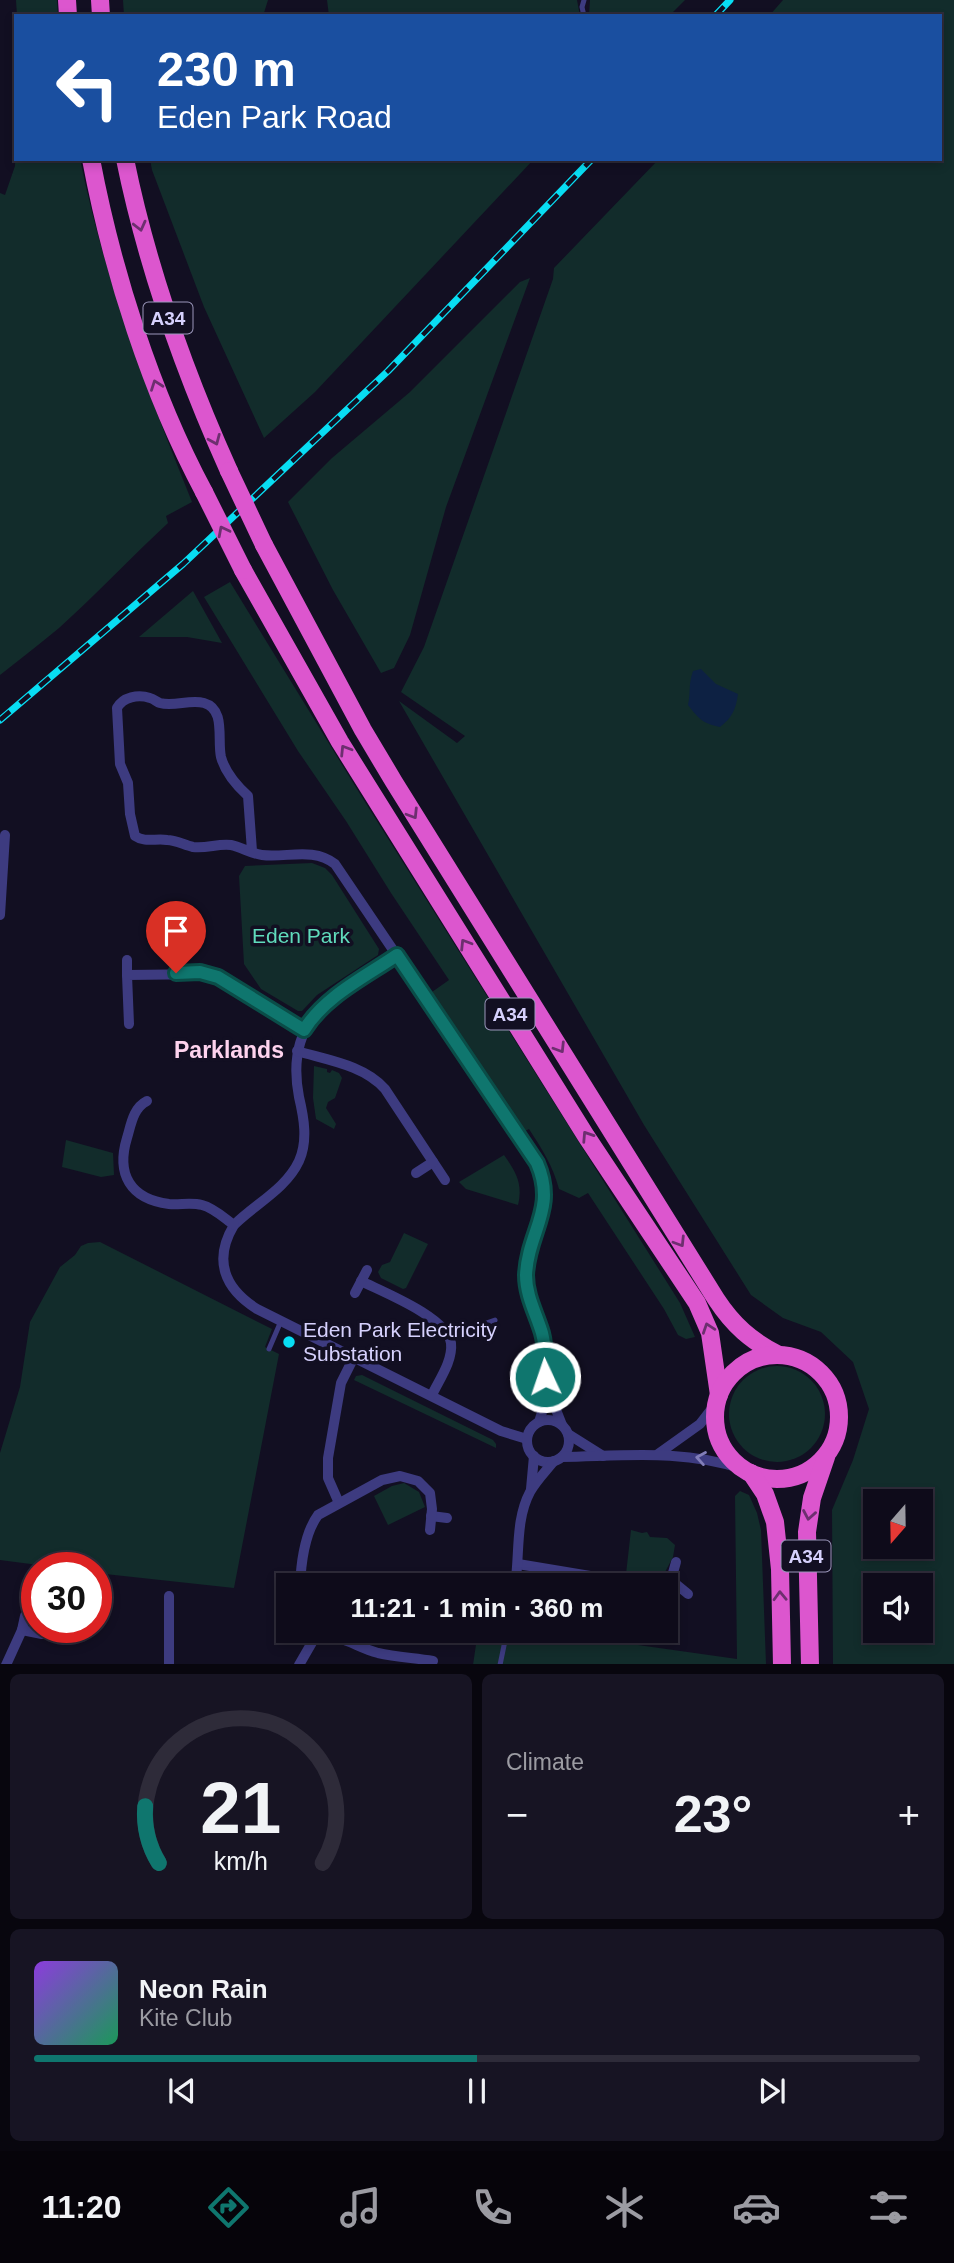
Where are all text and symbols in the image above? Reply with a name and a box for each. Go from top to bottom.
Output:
icon: left [42,42,133,133]
text: 230 m [157,42,296,96]
text: Eden Park Road [157,99,392,135]
one-way arrow [132,220,147,232]
road number: A34 [144,302,192,334]
one-way arrow [151,380,165,392]
one-way arrow [207,433,221,445]
one-way arrow [218,526,232,538]
one-way arrow [341,745,354,758]
one-way arrow [405,806,418,819]
pin [146,901,206,973]
icon: arrive [157,912,195,950]
park label: Eden Park [252,924,351,947]
one-way arrow [461,938,474,951]
road number: A34 [486,998,534,1030]
district label: Parklands [174,1037,284,1063]
one-way arrow [551,1041,564,1054]
one-way arrow [582,1131,595,1144]
one-way arrow [671,1234,684,1247]
place label: Eden Park Electricity Substation [303,1318,497,1365]
one-way arrow [702,1323,716,1335]
marker: Eden Park Electricity Substation [281,1334,297,1350]
position arrow [508,1340,582,1414]
one-way arrow [695,1451,707,1466]
north arrow [863,1489,933,1559]
map controls [863,1489,933,1643]
one-way arrow [802,1509,817,1521]
road number: A34 [782,1540,830,1572]
speed limit sign: 30 [21,1552,112,1643]
button: sound [863,1573,933,1643]
one-way arrow [773,1591,788,1602]
text: 11:21 · 1 min · 360 m [351,1593,603,1623]
text: Climate [506,1749,584,1775]
text: 21 [201,1767,281,1848]
text: 23° [674,1785,752,1843]
text: − [506,1794,528,1836]
text: + [898,1794,920,1836]
text: km/h [214,1846,268,1874]
text: Neon Rain [139,1974,268,2004]
text: Kite Club [139,2005,232,2031]
icon: previous [163,2072,201,2110]
icon: pause [458,2072,496,2110]
icon: next [753,2072,791,2110]
icon: directions [204,2183,253,2232]
icon: music [336,2183,385,2232]
icon: phone [468,2183,517,2232]
icon: climate [600,2183,649,2232]
icon: car [732,2183,781,2232]
icon: filters [864,2183,913,2232]
text: 11:20 [41,2189,122,2225]

